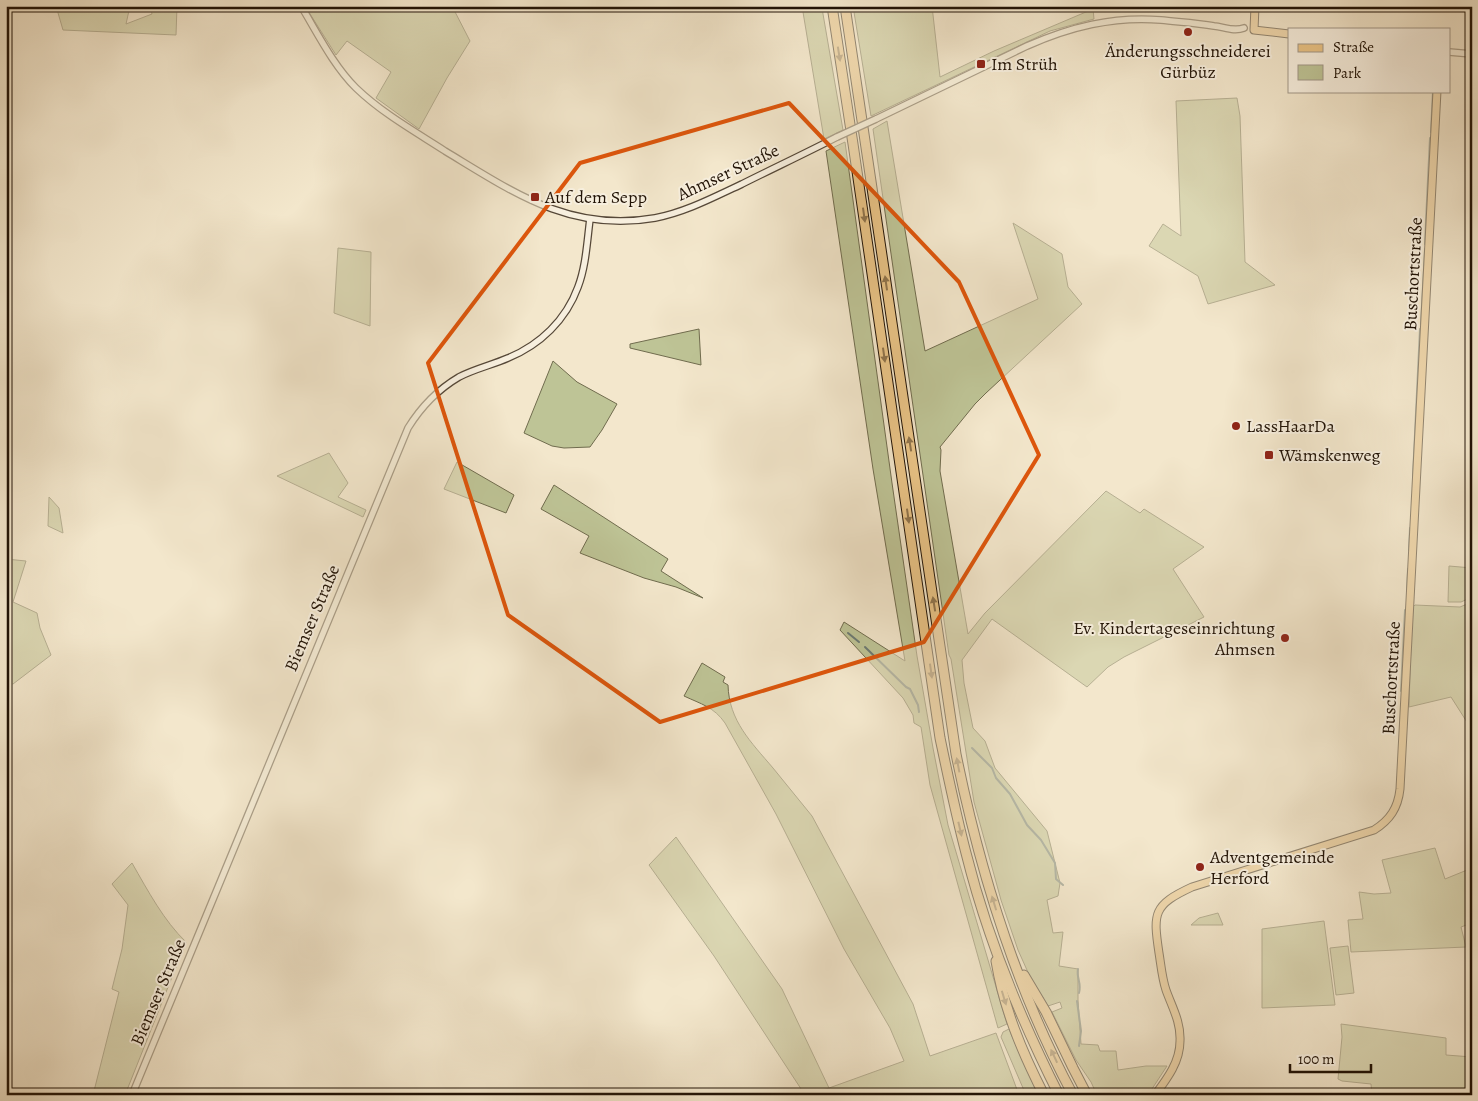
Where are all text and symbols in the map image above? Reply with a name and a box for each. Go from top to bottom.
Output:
marker: Änderungsschneiderei Gürbüz [1182,26,1194,38]
legend [1288,28,1450,92]
text: Straße [1333,37,1374,57]
place label: Änderungsschneiderei Gürbüz [1104,39,1271,84]
one-way arrow [835,47,843,63]
place label: Im Strüh [991,52,1058,76]
marker: Im Strüh [975,58,987,70]
text: Park [1333,63,1362,83]
street label: Ahmser Straße [672,138,783,206]
place label: Auf dem Sepp [544,185,647,209]
marker: Auf dem Sepp [529,191,541,203]
one-way arrow [860,207,868,223]
street label: Buschortstraße [1398,217,1428,331]
one-way arrow [882,274,890,290]
one-way arrow [880,347,888,363]
place label: LassHaarDa [1246,414,1335,438]
marker: LassHaarDa [1230,420,1242,432]
one-way arrow [905,435,913,451]
place label: Wämskenweg [1278,443,1380,467]
marker: Wämskenweg [1263,449,1275,461]
one-way arrow [904,508,912,524]
street label: Biemser Straße [279,561,345,675]
one-way arrow [930,596,938,612]
place label: Ev. Kindertageseinrichtung Ahmsen [1073,616,1275,661]
street label: Buschortstraße [1376,621,1406,735]
marker: Ev. Kindertageseinrichtung Ahmsen [1279,632,1291,644]
one-way arrow [927,663,935,679]
one-way arrow [954,756,962,772]
one-way arrow [956,822,964,837]
place label: Adventgemeinde Herford [1209,845,1334,890]
marker: Adventgemeinde Herford [1194,861,1206,873]
one-way arrow [989,896,997,911]
street label: Biemser Straße [125,935,191,1049]
one-way arrow [1000,990,1008,1005]
scale bar [1290,1041,1372,1073]
one-way arrow [1050,1049,1058,1063]
text: 100 m [1298,1049,1335,1069]

